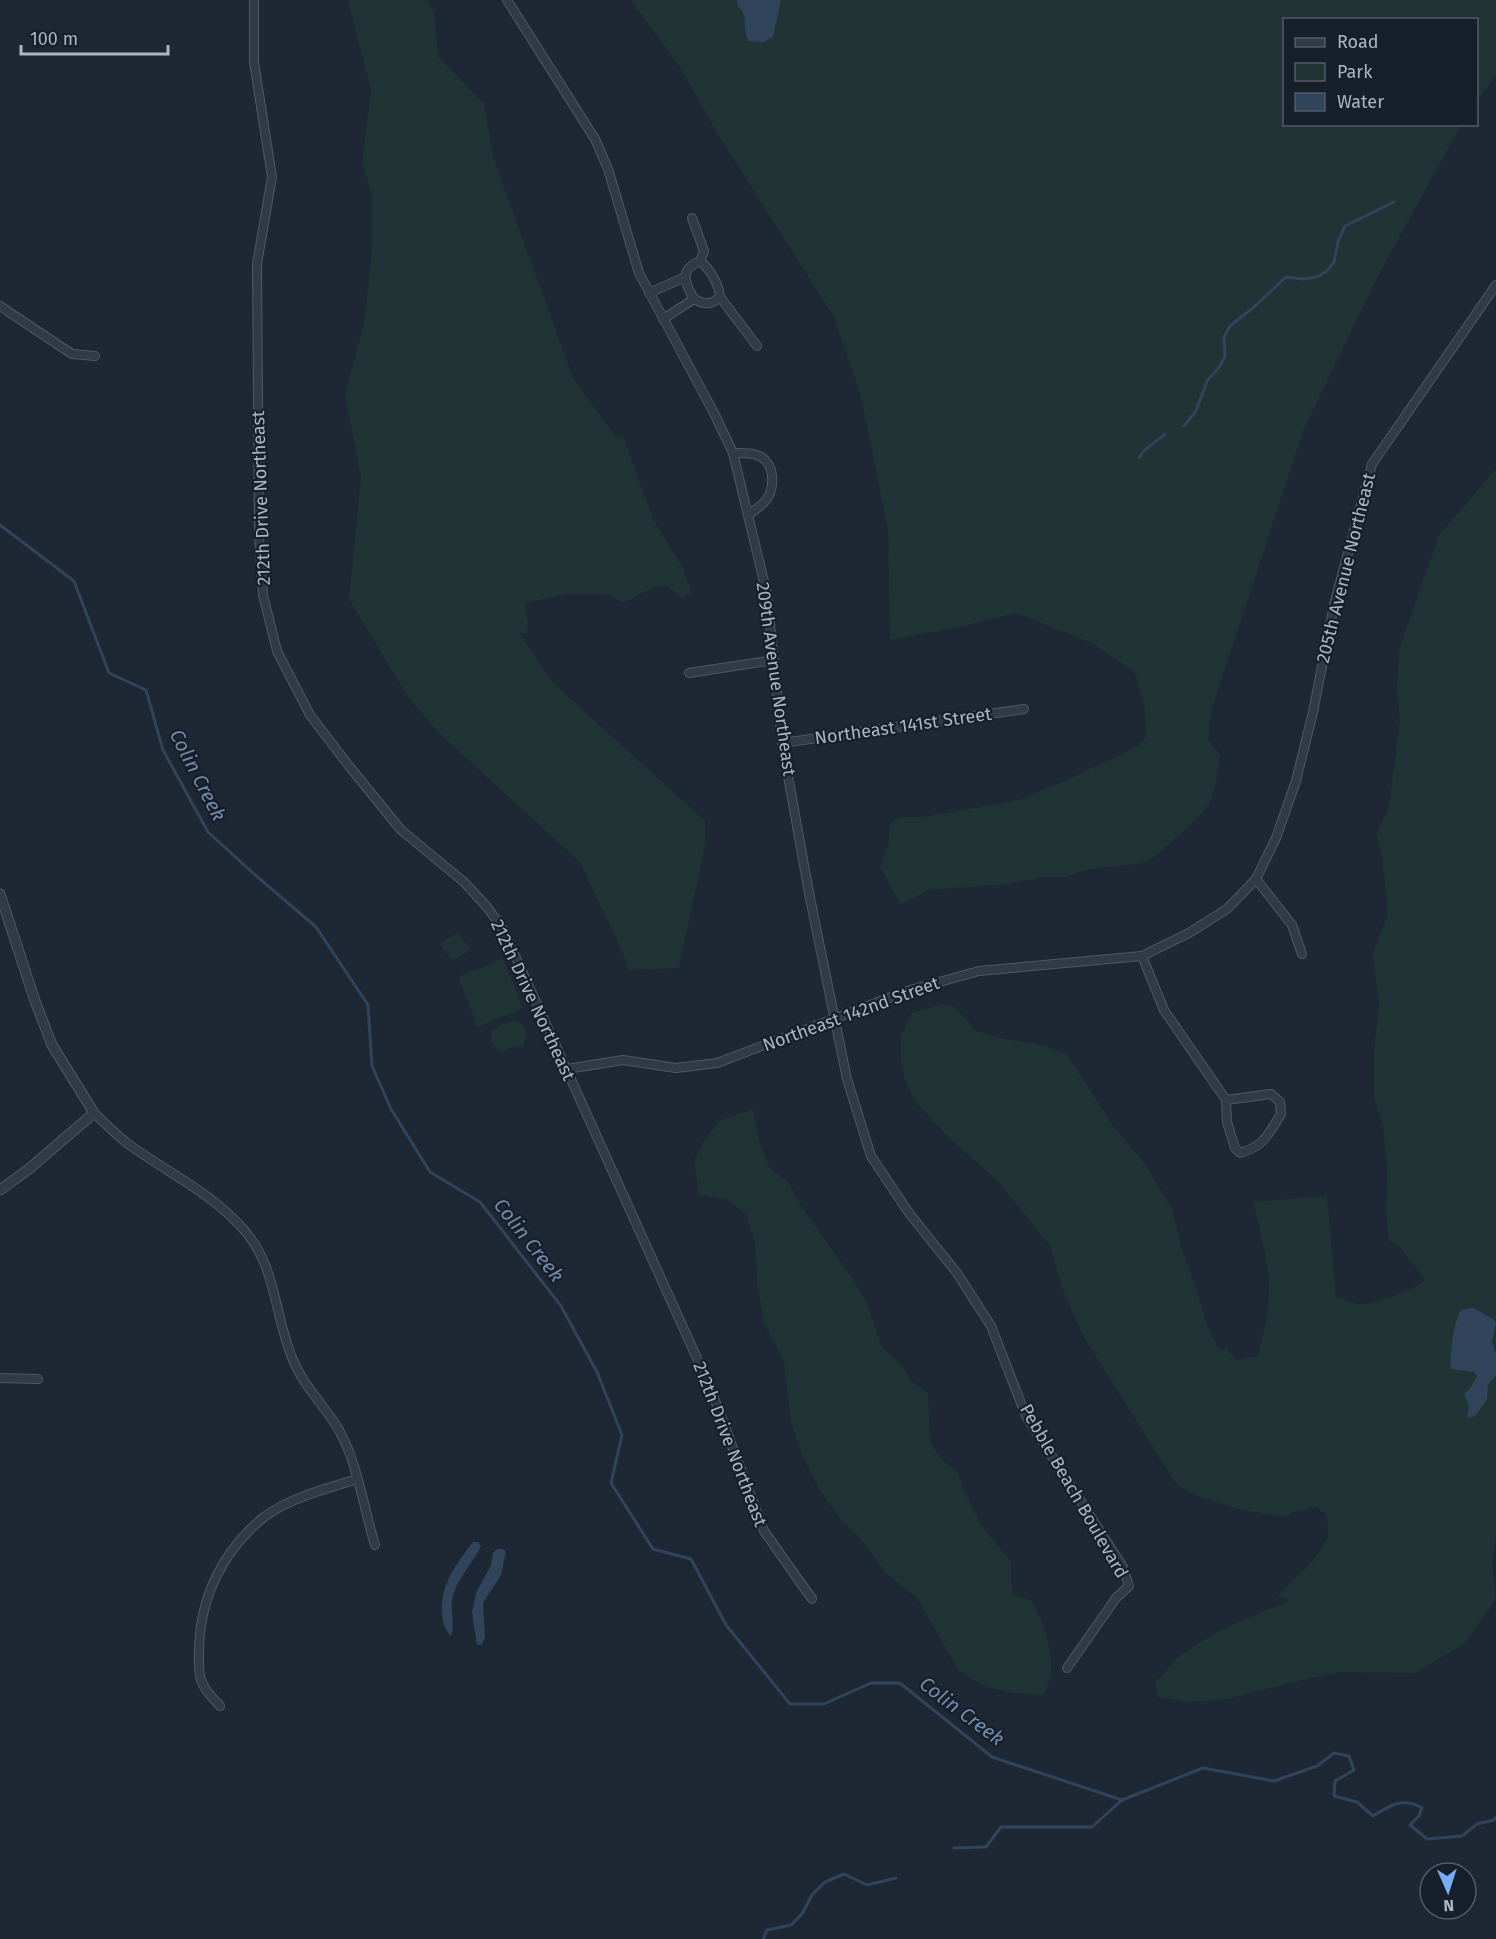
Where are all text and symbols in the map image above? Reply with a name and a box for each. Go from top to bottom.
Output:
scale bar [21,18,168,56]
legend [1283,18,1478,126]
text: 100 m [30,28,78,50]
text: Road [1337,31,1379,53]
text: Park [1337,61,1373,83]
text: Water [1337,91,1384,113]
street label: 212th Drive Northeast [247,410,275,586]
street label: 205th Avenue Northeast [1312,470,1380,665]
street label: 209th Avenue Northeast [752,581,801,778]
street label: Northeast 141st Street [813,703,993,749]
water label: Colin Creek [165,725,231,825]
street label: 212th Drive Northeast [486,916,580,1084]
street label: Northeast 142nd Street [760,972,943,1056]
water label: Colin Creek [489,1193,569,1287]
street label: 212th Drive Northeast [688,1358,772,1530]
street label: Pebble Beach Boulevard [1015,1400,1133,1582]
water label: Colin Creek [915,1671,1009,1751]
north arrow [1418,1861,1478,1921]
text: N [1443,1896,1455,1915]

